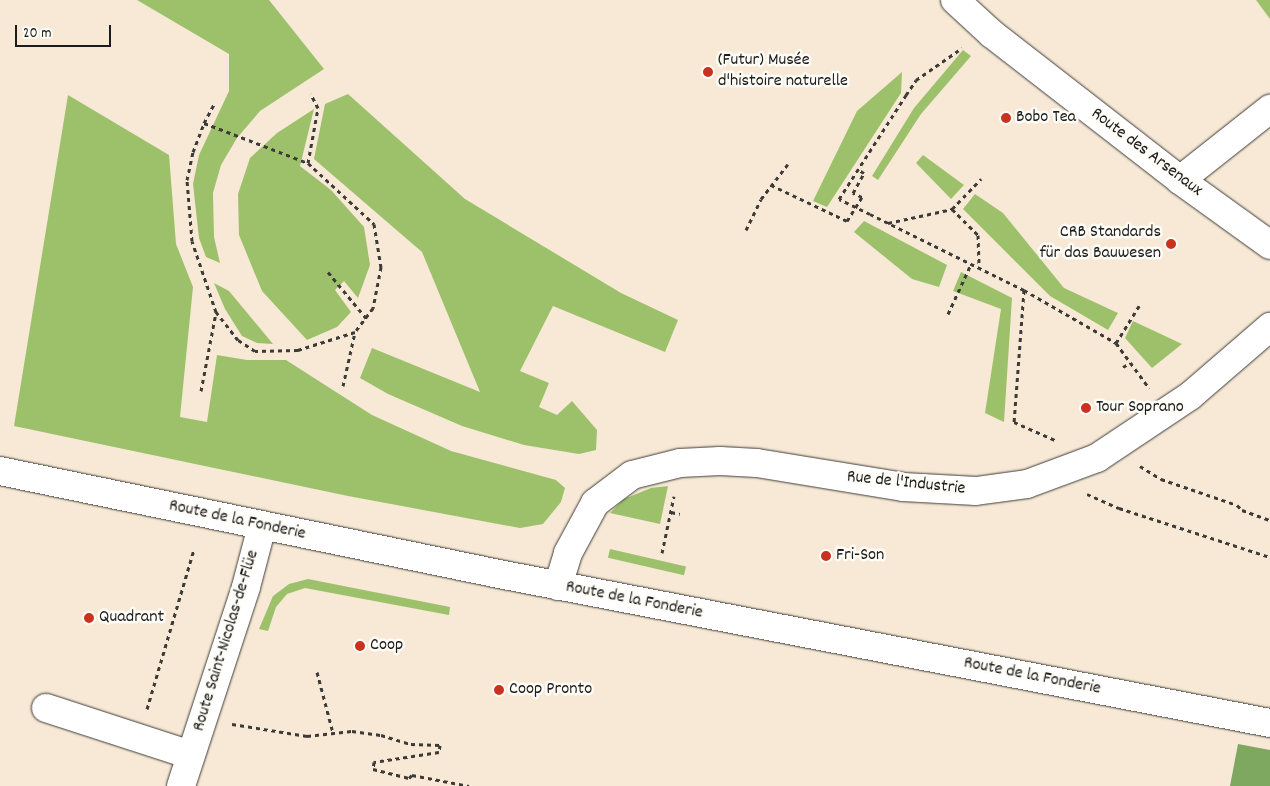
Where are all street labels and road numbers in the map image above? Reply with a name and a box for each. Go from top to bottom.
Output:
street label: Route des Arsenaux [1086,104,1206,202]
street label: Rue de l'Industrie [846,467,966,501]
street label: Route de la Fonderie [167,496,307,546]
street label: Route Saint-Nicolas-de-Flüe [189,548,265,734]
street label: Route de la Fonderie [564,577,704,625]
street label: Route de la Fonderie [962,653,1102,701]

